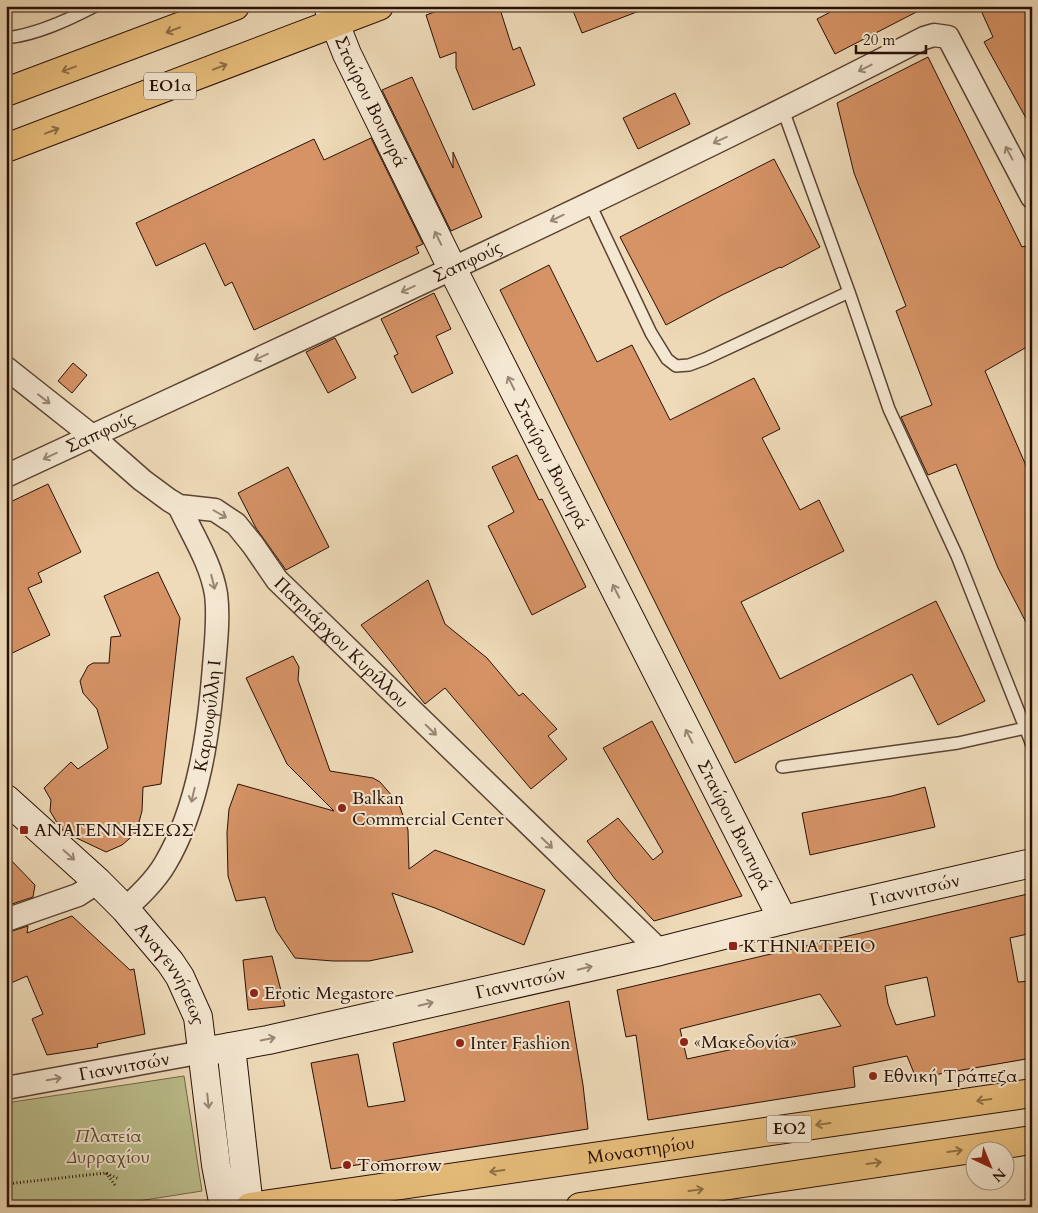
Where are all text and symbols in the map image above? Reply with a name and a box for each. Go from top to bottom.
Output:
scale bar [856,22,926,54]
one-way arrow [166,26,181,35]
text: 20 m [863,30,895,50]
street label: Σταύρου Βουτυρά [329,32,413,172]
one-way arrow [212,61,227,71]
one-way arrow [858,63,873,73]
one-way arrow [61,65,77,74]
road number: ΕΟ1α [144,72,196,100]
one-way arrow [44,126,59,135]
one-way arrow [713,136,728,146]
one-way arrow [1004,146,1014,161]
one-way arrow [550,213,565,223]
one-way arrow [432,231,442,246]
street label: Σαπφούς [429,234,506,288]
one-way arrow [401,284,416,294]
one-way arrow [254,353,269,363]
one-way arrow [506,376,516,391]
one-way arrow [38,393,51,404]
street label: Σταύρου Βουτυρά [508,394,595,534]
street label: Σαπφούς [62,405,139,459]
one-way arrow [43,451,58,461]
one-way arrow [213,510,227,520]
street label: Πατριάρχου Κυρίλλου [269,571,414,713]
one-way arrow [209,574,218,590]
one-way arrow [611,584,620,599]
street label: Καρυοφύλλη Ι [187,659,227,774]
one-way arrow [424,724,437,736]
one-way arrow [684,729,693,744]
street label: Σταύρου Βουτυρά [691,756,779,895]
one-way arrow [188,786,197,802]
place label: Balkan Commercial Center [352,786,504,832]
marker: Balkan Commercial Center [336,802,348,814]
place label: ΑΝΑΓΕΝΝΗΣΕΩΣ [34,818,194,843]
marker: ΑΝΑΓΕΝΝΗΣΕΩΣ [18,824,30,836]
one-way arrow [541,837,554,849]
one-way arrow [62,850,75,861]
street label: Γιαννιτσών [867,867,962,912]
street label: Αναγεννήσεως [129,917,211,1026]
place label: ΚΤΗΝΙΑΤΡΕΙΟ [743,934,876,959]
marker: ΚΤΗΝΙΑΤΡΕΙΟ [727,940,739,952]
street label: Γιαννιτσών [473,960,568,1005]
one-way arrow [576,963,592,972]
place label: Erotic Megastore [264,981,394,1006]
marker: Erotic Megastore [248,987,260,999]
one-way arrow [418,999,434,1008]
place label: «Μακεδονία» [694,1030,797,1055]
place label: Inter Fashion [470,1031,571,1056]
one-way arrow [259,1034,275,1044]
marker: «Μακεδονία» [678,1036,690,1048]
marker: Inter Fashion [454,1037,466,1049]
street label: Γιαννιτσών [77,1046,171,1087]
place label: Εθνική Τράπεζα [883,1064,1017,1089]
marker: Εθνική Τράπεζα [867,1070,879,1082]
one-way arrow [46,1074,62,1084]
one-way arrow [203,1092,213,1108]
one-way arrow [976,1096,992,1106]
road number: ΕΟ2 [766,1116,812,1142]
one-way arrow [815,1119,831,1129]
park label: Πλατεία Δυρραχίου [66,1124,150,1170]
street label: Μοναστηρίου [585,1130,696,1170]
north arrow [966,1140,1016,1190]
one-way arrow [947,1146,963,1156]
place label: Tomorrow [357,1153,443,1178]
one-way arrow [865,1158,881,1168]
marker: Tomorrow [341,1159,353,1171]
text: N [988,1164,1010,1186]
one-way arrow [490,1166,506,1176]
one-way arrow [687,1184,703,1194]

